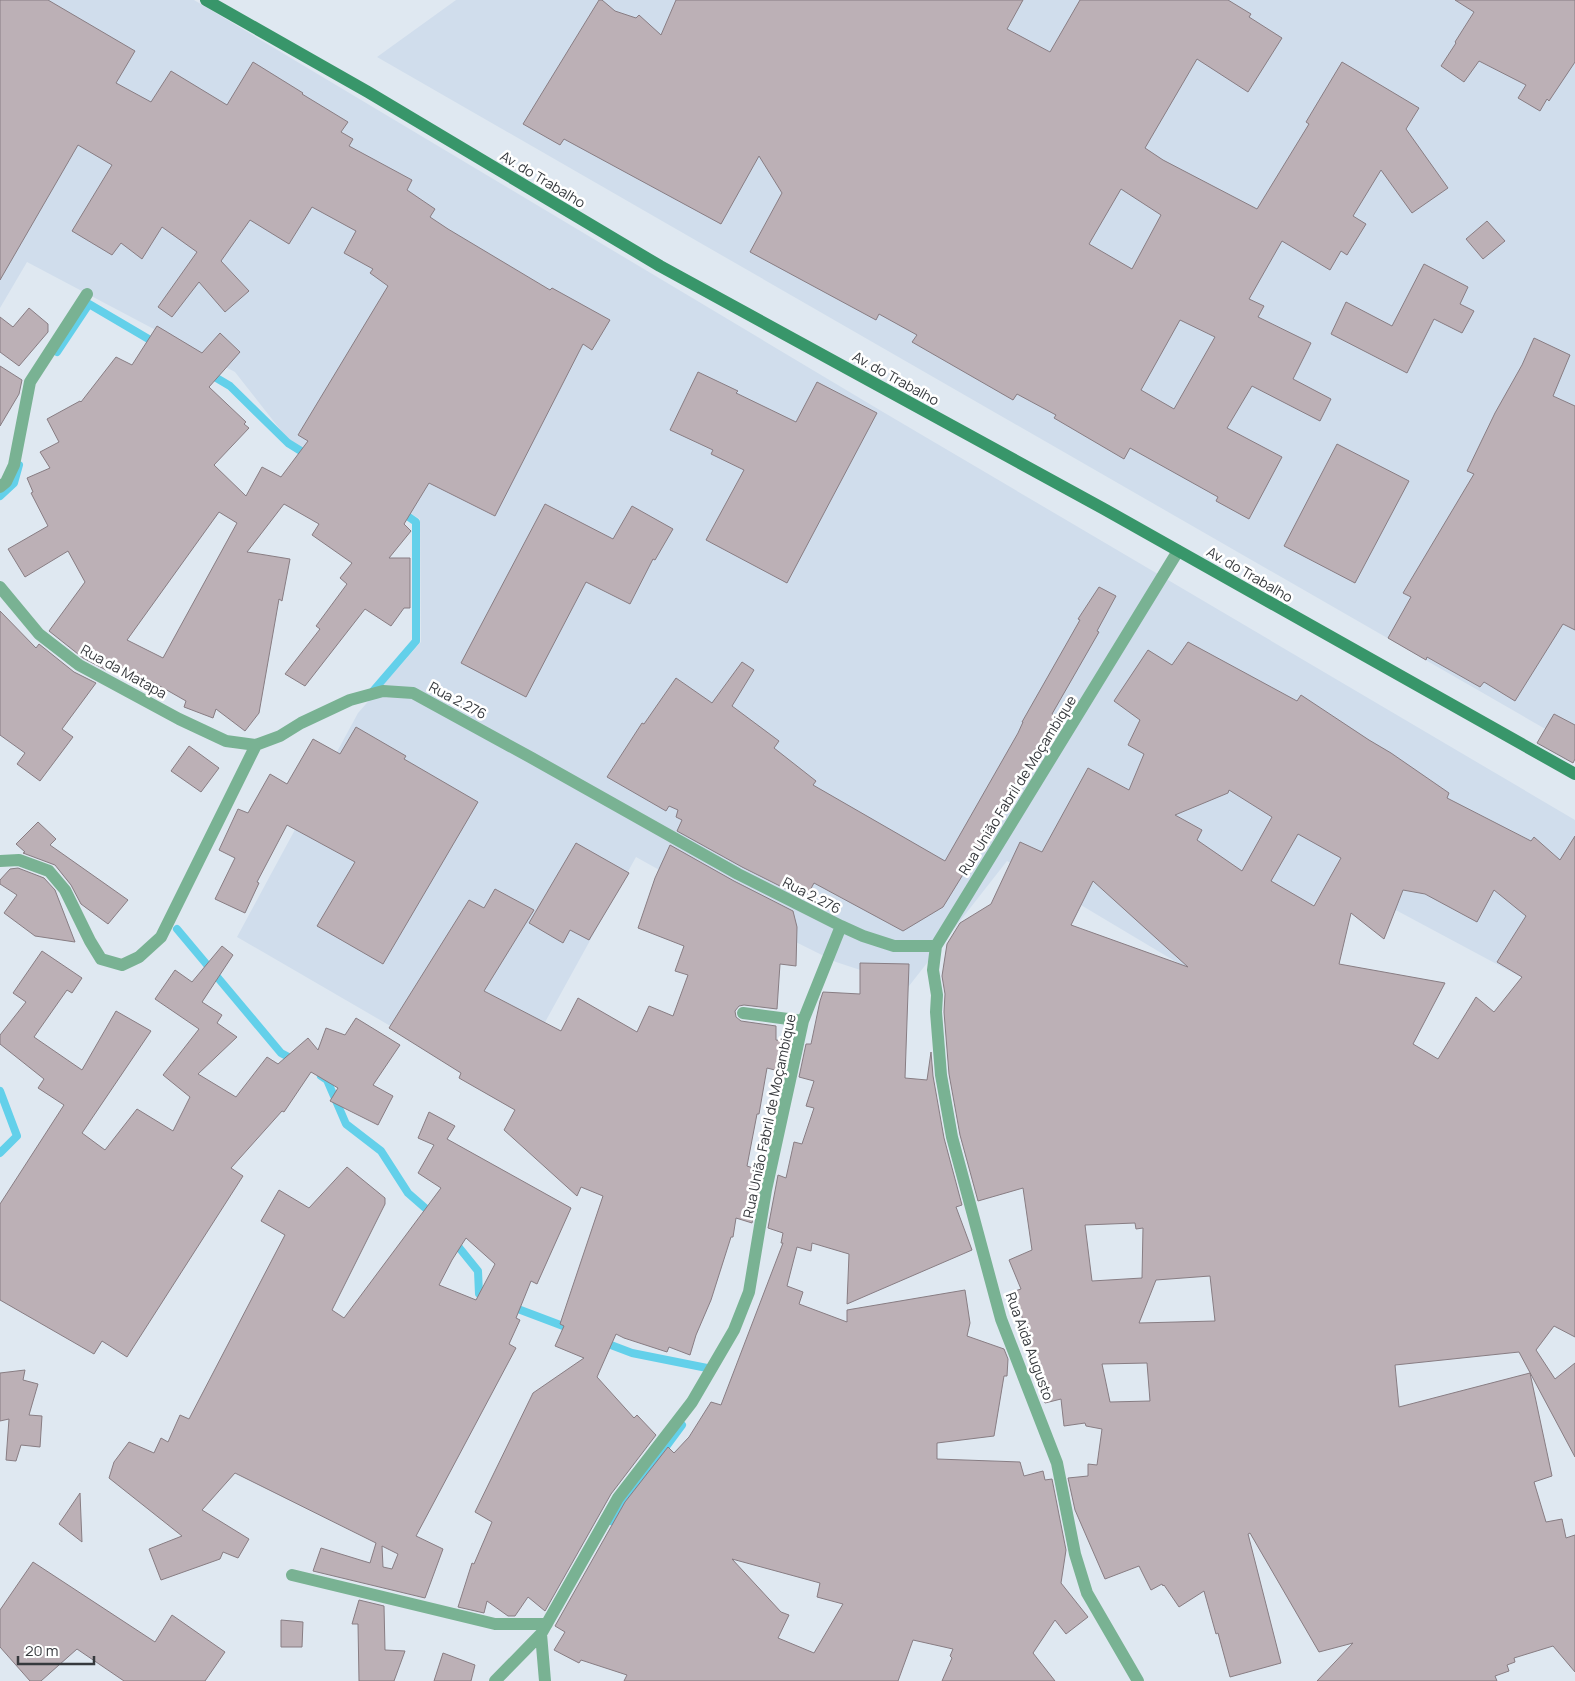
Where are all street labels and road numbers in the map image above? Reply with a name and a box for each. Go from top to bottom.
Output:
street label: Av. do Trabalho [497,146,589,212]
street label: Av. do Trabalho [849,346,943,410]
street label: Av. do Trabalho [1204,542,1296,606]
street label: Rua da Matapa [78,640,170,702]
street label: Rua 2.276 [426,677,490,723]
street label: Rua União Fabril de Moçambique [954,692,1080,878]
street label: Rua 2.276 [780,872,844,918]
street label: Rua União Fabril de Moçambique [738,1012,800,1220]
street label: Rua Aida Augusto [1002,1289,1058,1403]

